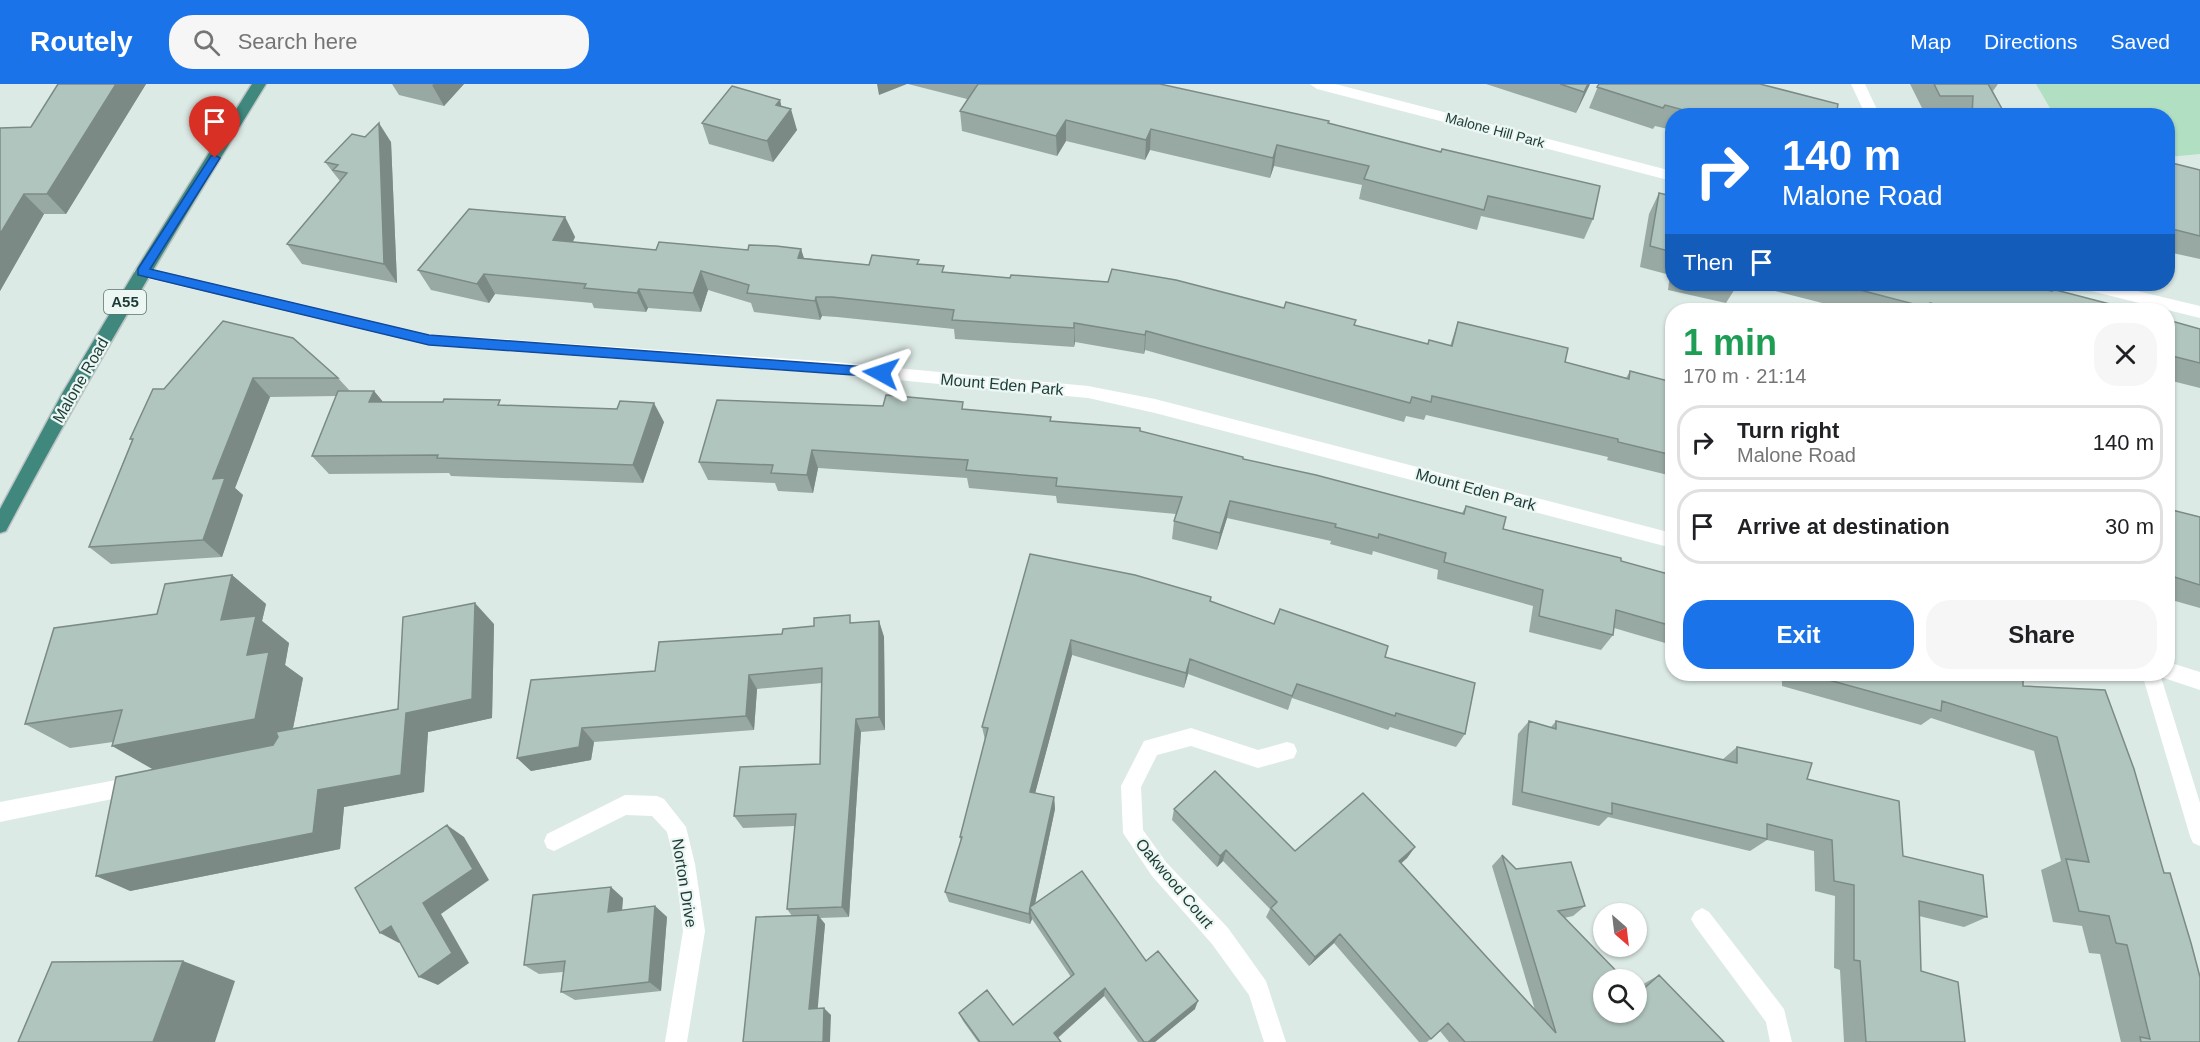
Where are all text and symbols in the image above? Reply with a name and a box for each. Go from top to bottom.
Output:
search box [169,15,589,69]
text: Routely [30,26,133,57]
icon: search [190,26,223,59]
text: Search here [238,29,358,54]
text: Map [1910,30,1951,53]
text: Directions [1984,30,2077,53]
text: Saved [2110,30,2170,53]
pin [189,96,240,158]
icon: arrive [198,105,231,138]
street label: Malone Hill Park [1444,109,1547,151]
icon: right [1683,132,1761,210]
text: 140 m [1782,132,1901,179]
text: Malone Road [1782,181,1943,211]
icon: arrive [1745,246,1778,279]
text: Then [1683,250,1733,275]
road number: A55 [104,290,146,314]
text: 1 min [1683,322,1777,363]
button: close [2094,323,2157,386]
street label: Malone Road [49,335,112,426]
position arrow [849,341,913,405]
text: 170 m · 21:14 [1683,365,1806,387]
street label: Mount Eden Park [940,371,1065,398]
text: Turn right [1737,418,1839,443]
icon: right [1686,426,1719,459]
text: 140 m [2093,430,2154,455]
text: Malone Road [1737,444,1856,466]
street label: Mount Eden Park [1414,465,1539,514]
icon: arrive [1686,510,1719,543]
text: Arrive at destination [1737,514,1950,539]
text: 30 m [2105,514,2154,539]
button: Exit [1683,600,1914,669]
button: Share [1926,600,2157,669]
street label: Oakwood Court [1132,835,1217,932]
street label: Norton Drive [669,837,700,929]
north arrow [1593,903,1647,957]
map controls [1593,903,1647,1023]
button: search [1593,969,1647,1023]

